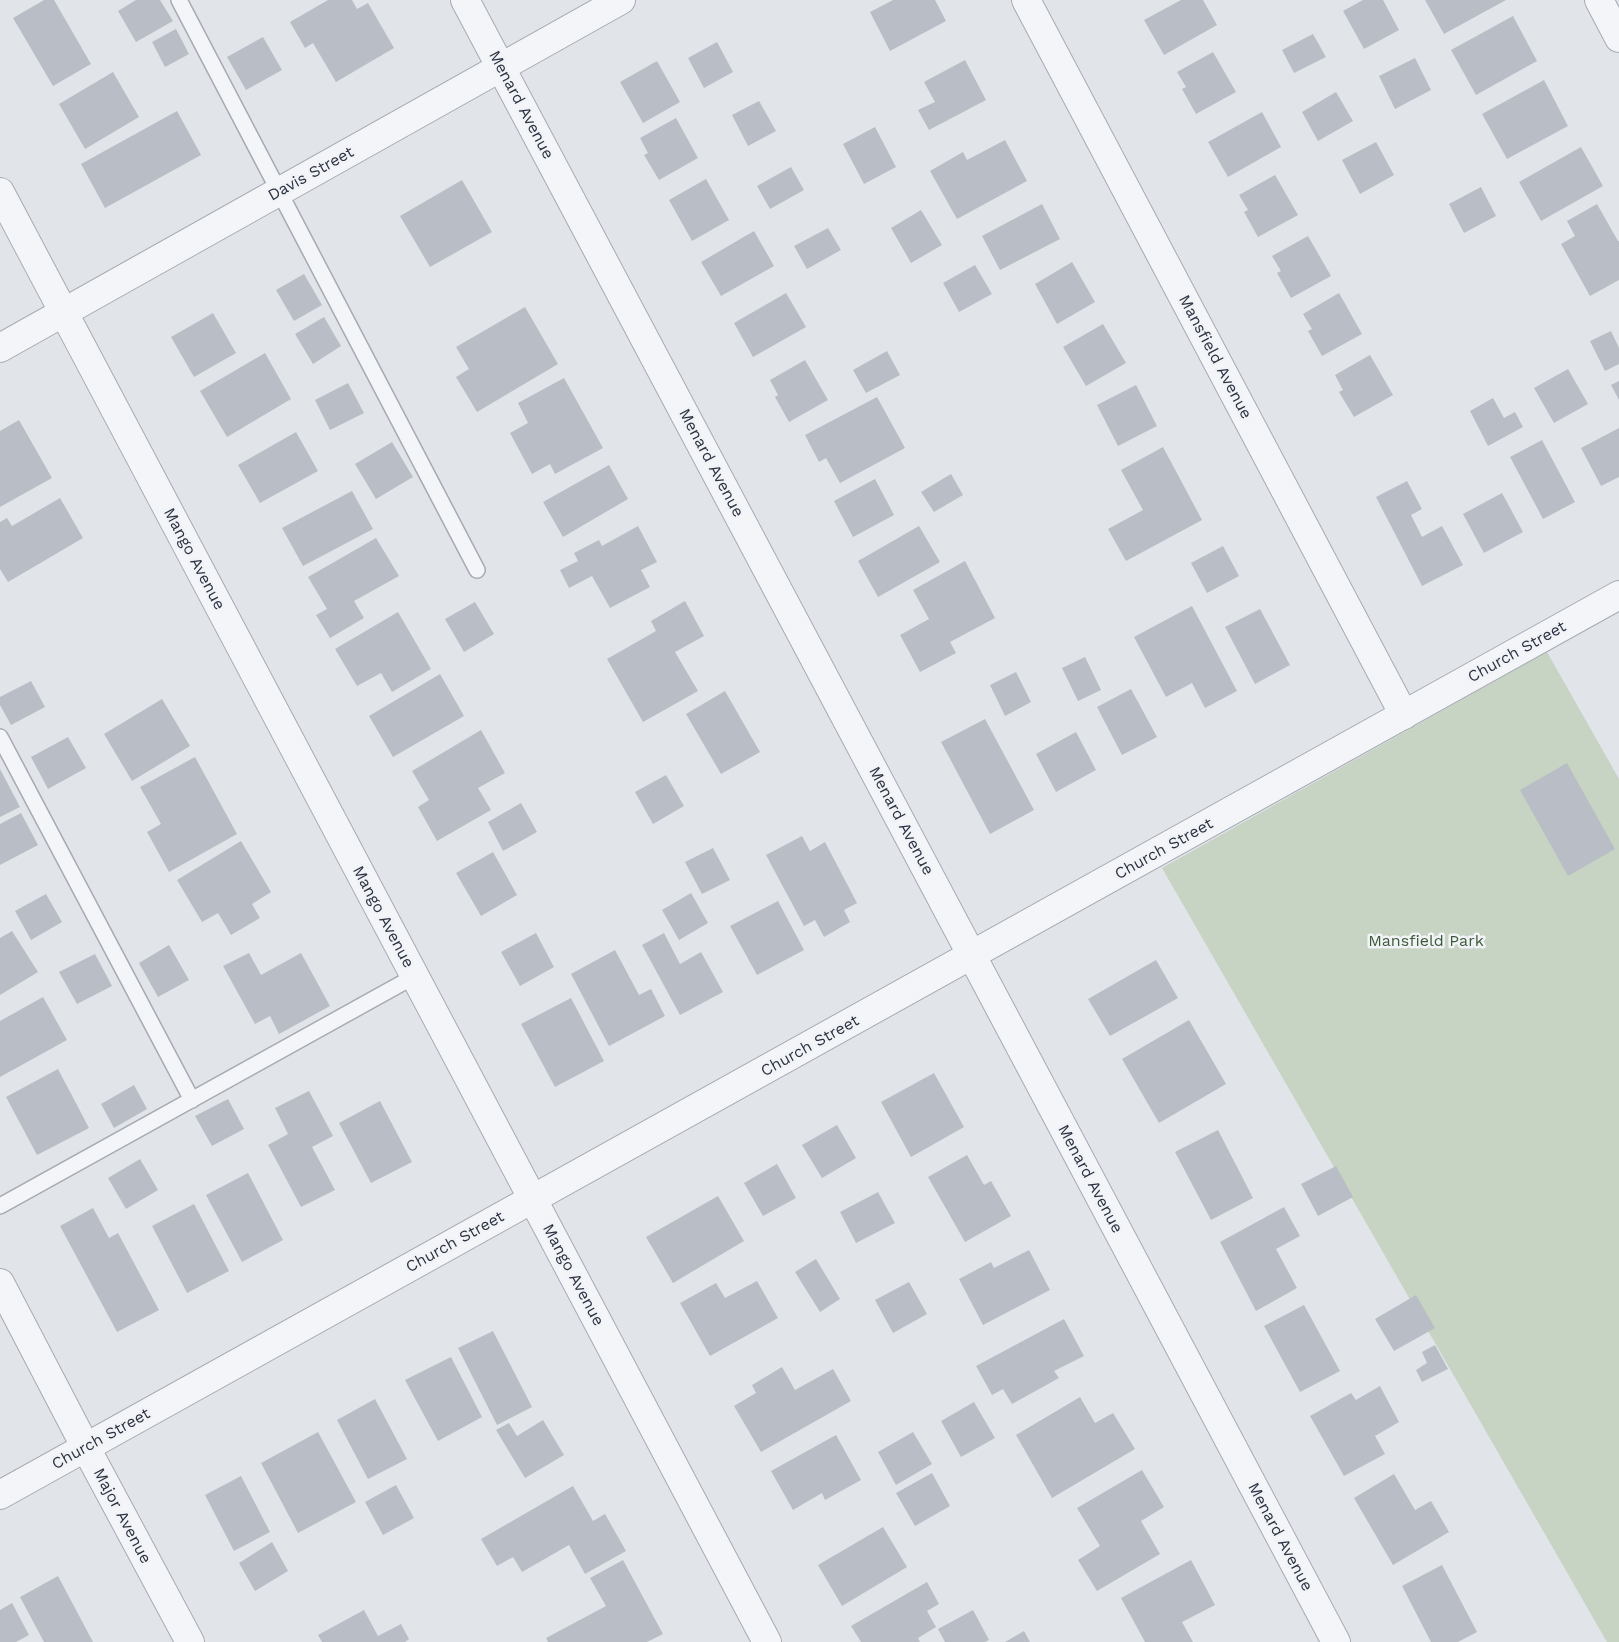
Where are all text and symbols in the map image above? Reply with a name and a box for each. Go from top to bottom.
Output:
street label: Menard Avenue [484,47,558,163]
street label: Davis Street [265,143,357,205]
street label: Mansfield Avenue [1174,292,1256,422]
street label: Menard Avenue [674,405,748,521]
street label: Mango Avenue [159,505,229,613]
street label: Church Street [1464,617,1570,687]
street label: Menard Avenue [864,763,938,879]
street label: Church Street [1111,814,1217,884]
street label: Mango Avenue [348,863,418,971]
park label: Mansfield Park [1368,931,1484,951]
street label: Church Street [757,1011,863,1081]
street label: Menard Avenue [1053,1121,1127,1237]
street label: Church Street [402,1207,508,1277]
street label: Mango Avenue [538,1221,608,1329]
street label: Church Street [48,1404,154,1474]
street label: Major Avenue [89,1465,155,1567]
street label: Menard Avenue [1243,1479,1317,1595]

